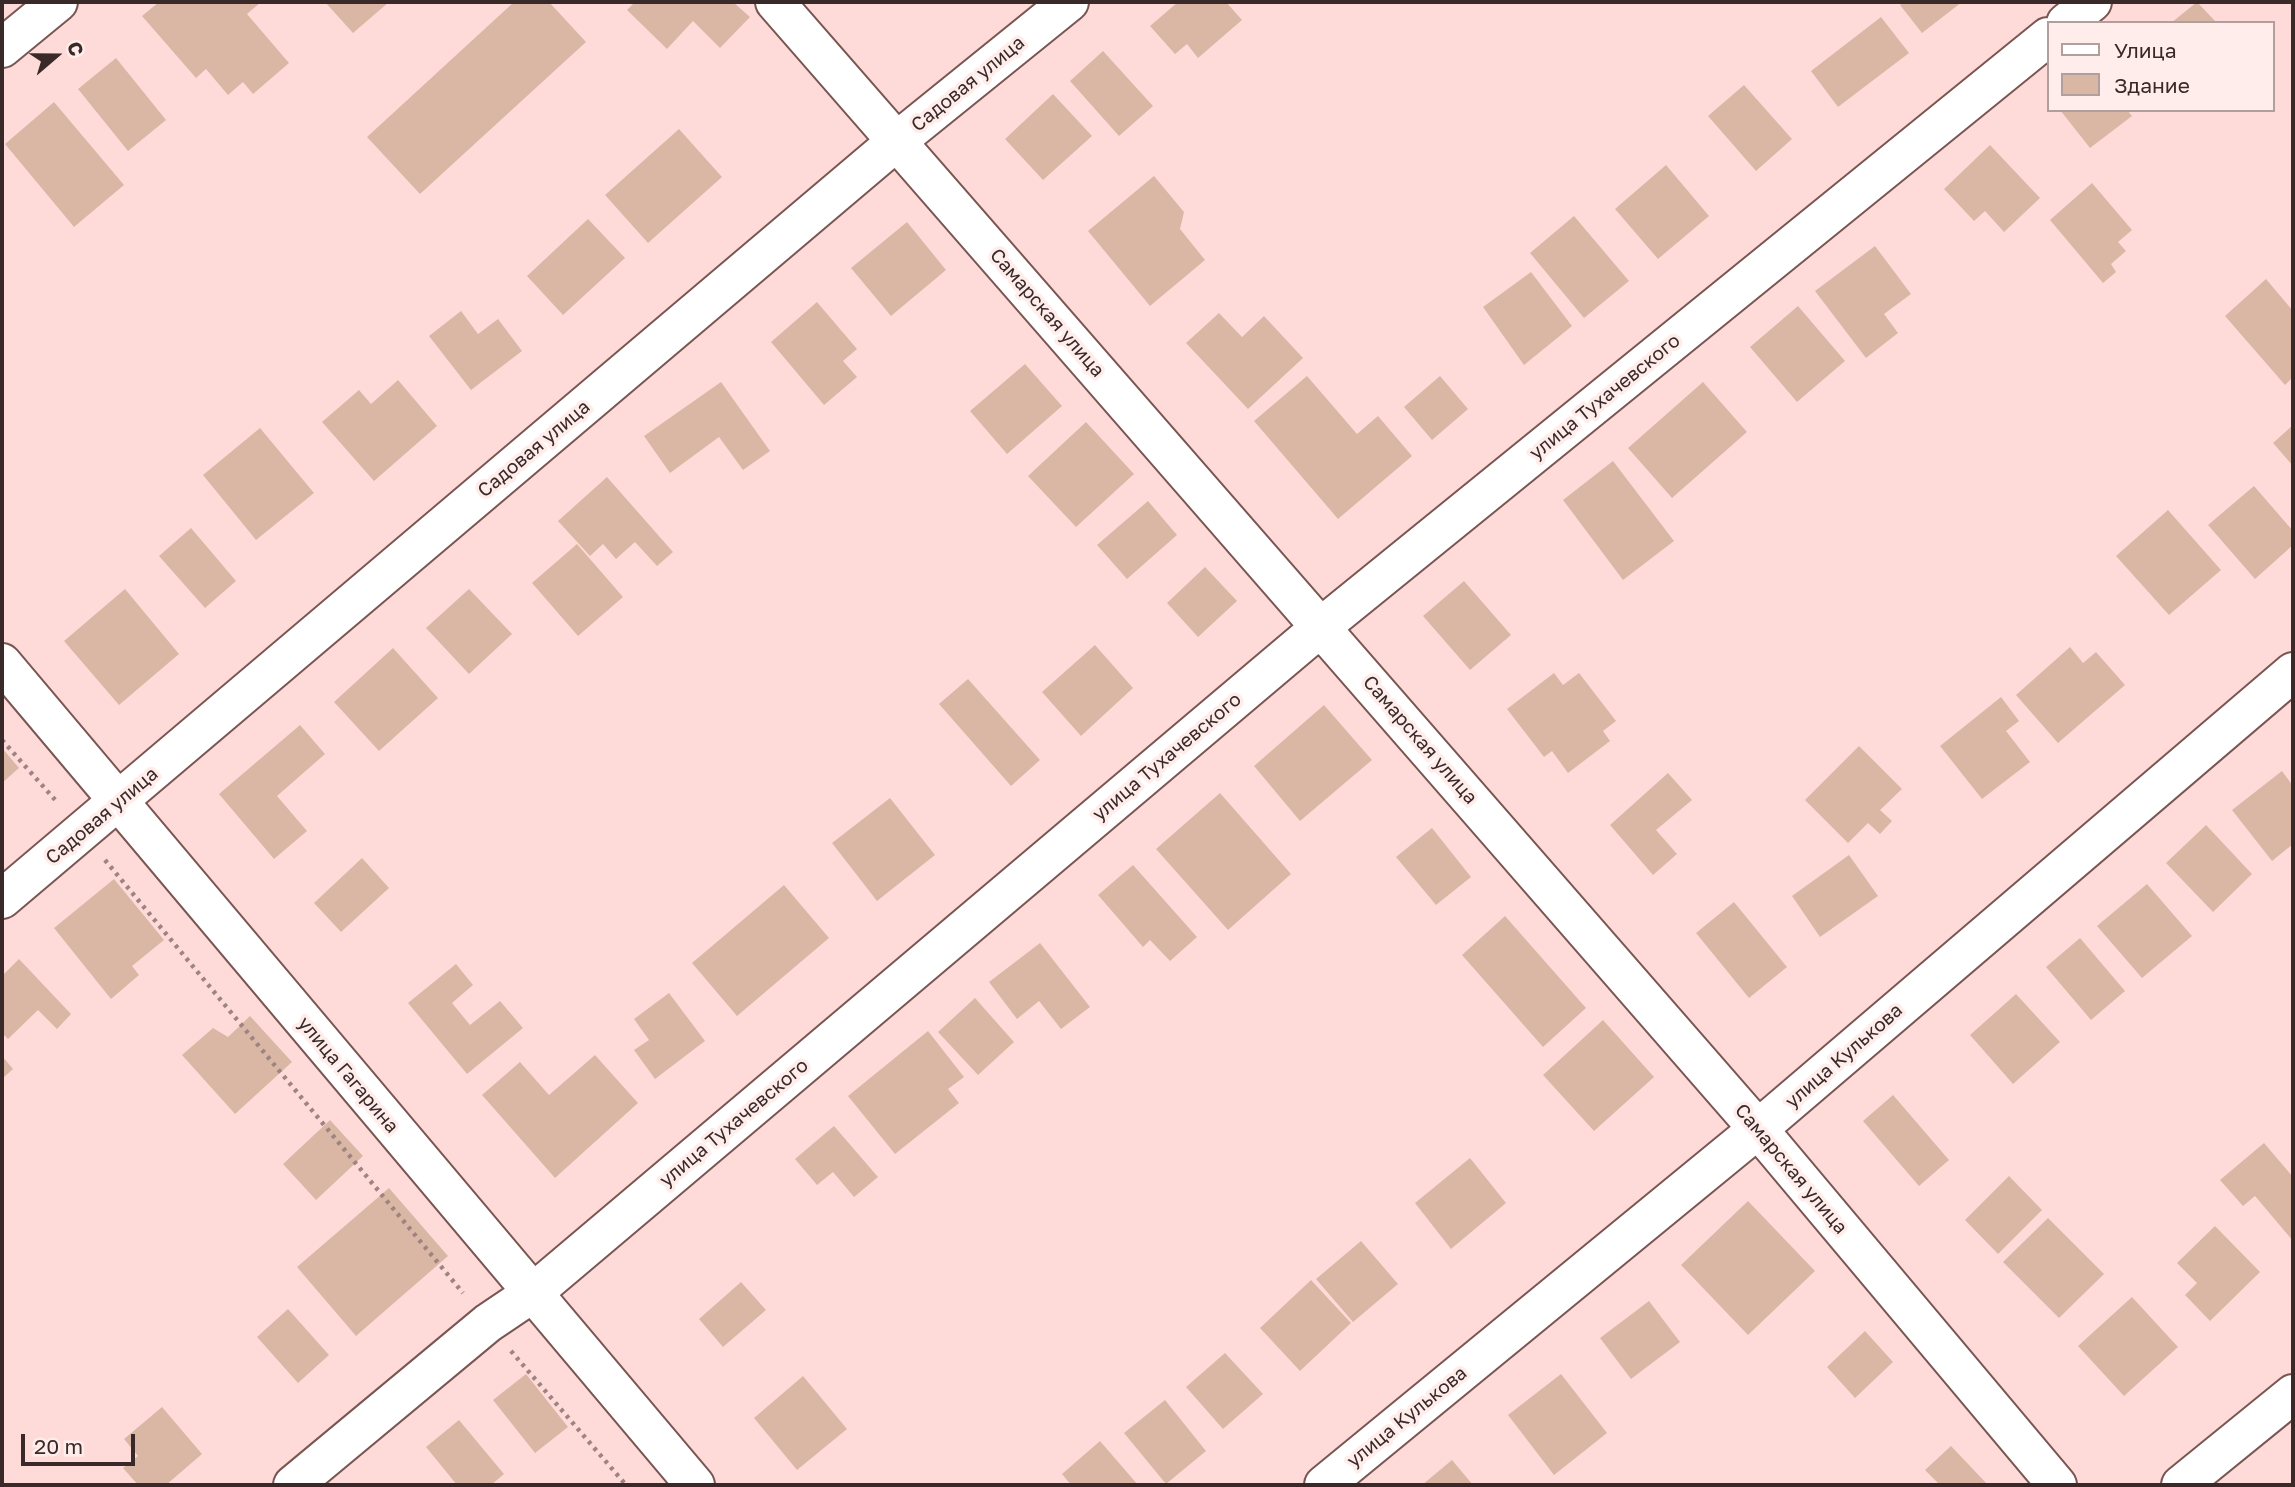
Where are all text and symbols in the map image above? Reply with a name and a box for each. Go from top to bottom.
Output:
north arrow [21,21,91,91]
legend [2046,21,2274,112]
street label: Садовая улица [907,31,1029,137]
text: Улица [2114,37,2177,63]
text: С [63,38,89,59]
text: Здание [2114,72,2190,98]
street label: Самарская улица [985,244,1109,382]
street label: улица Тухачевского [1525,329,1685,465]
street label: Садовая улица [473,396,595,502]
street label: Самарская улица [1358,671,1482,809]
street label: улица Тухачевского [1088,688,1246,826]
street label: Садовая улица [41,763,163,869]
street label: улица Кулькова [1781,999,1907,1113]
street label: улица Гагарина [293,1012,403,1138]
street label: улица Тухачевского [655,1054,813,1192]
street label: Самарская улица [1730,1099,1852,1239]
street label: улица Кулькова [1342,1362,1472,1472]
scale bar [24,1420,138,1464]
text: 20 m [34,1433,83,1459]

